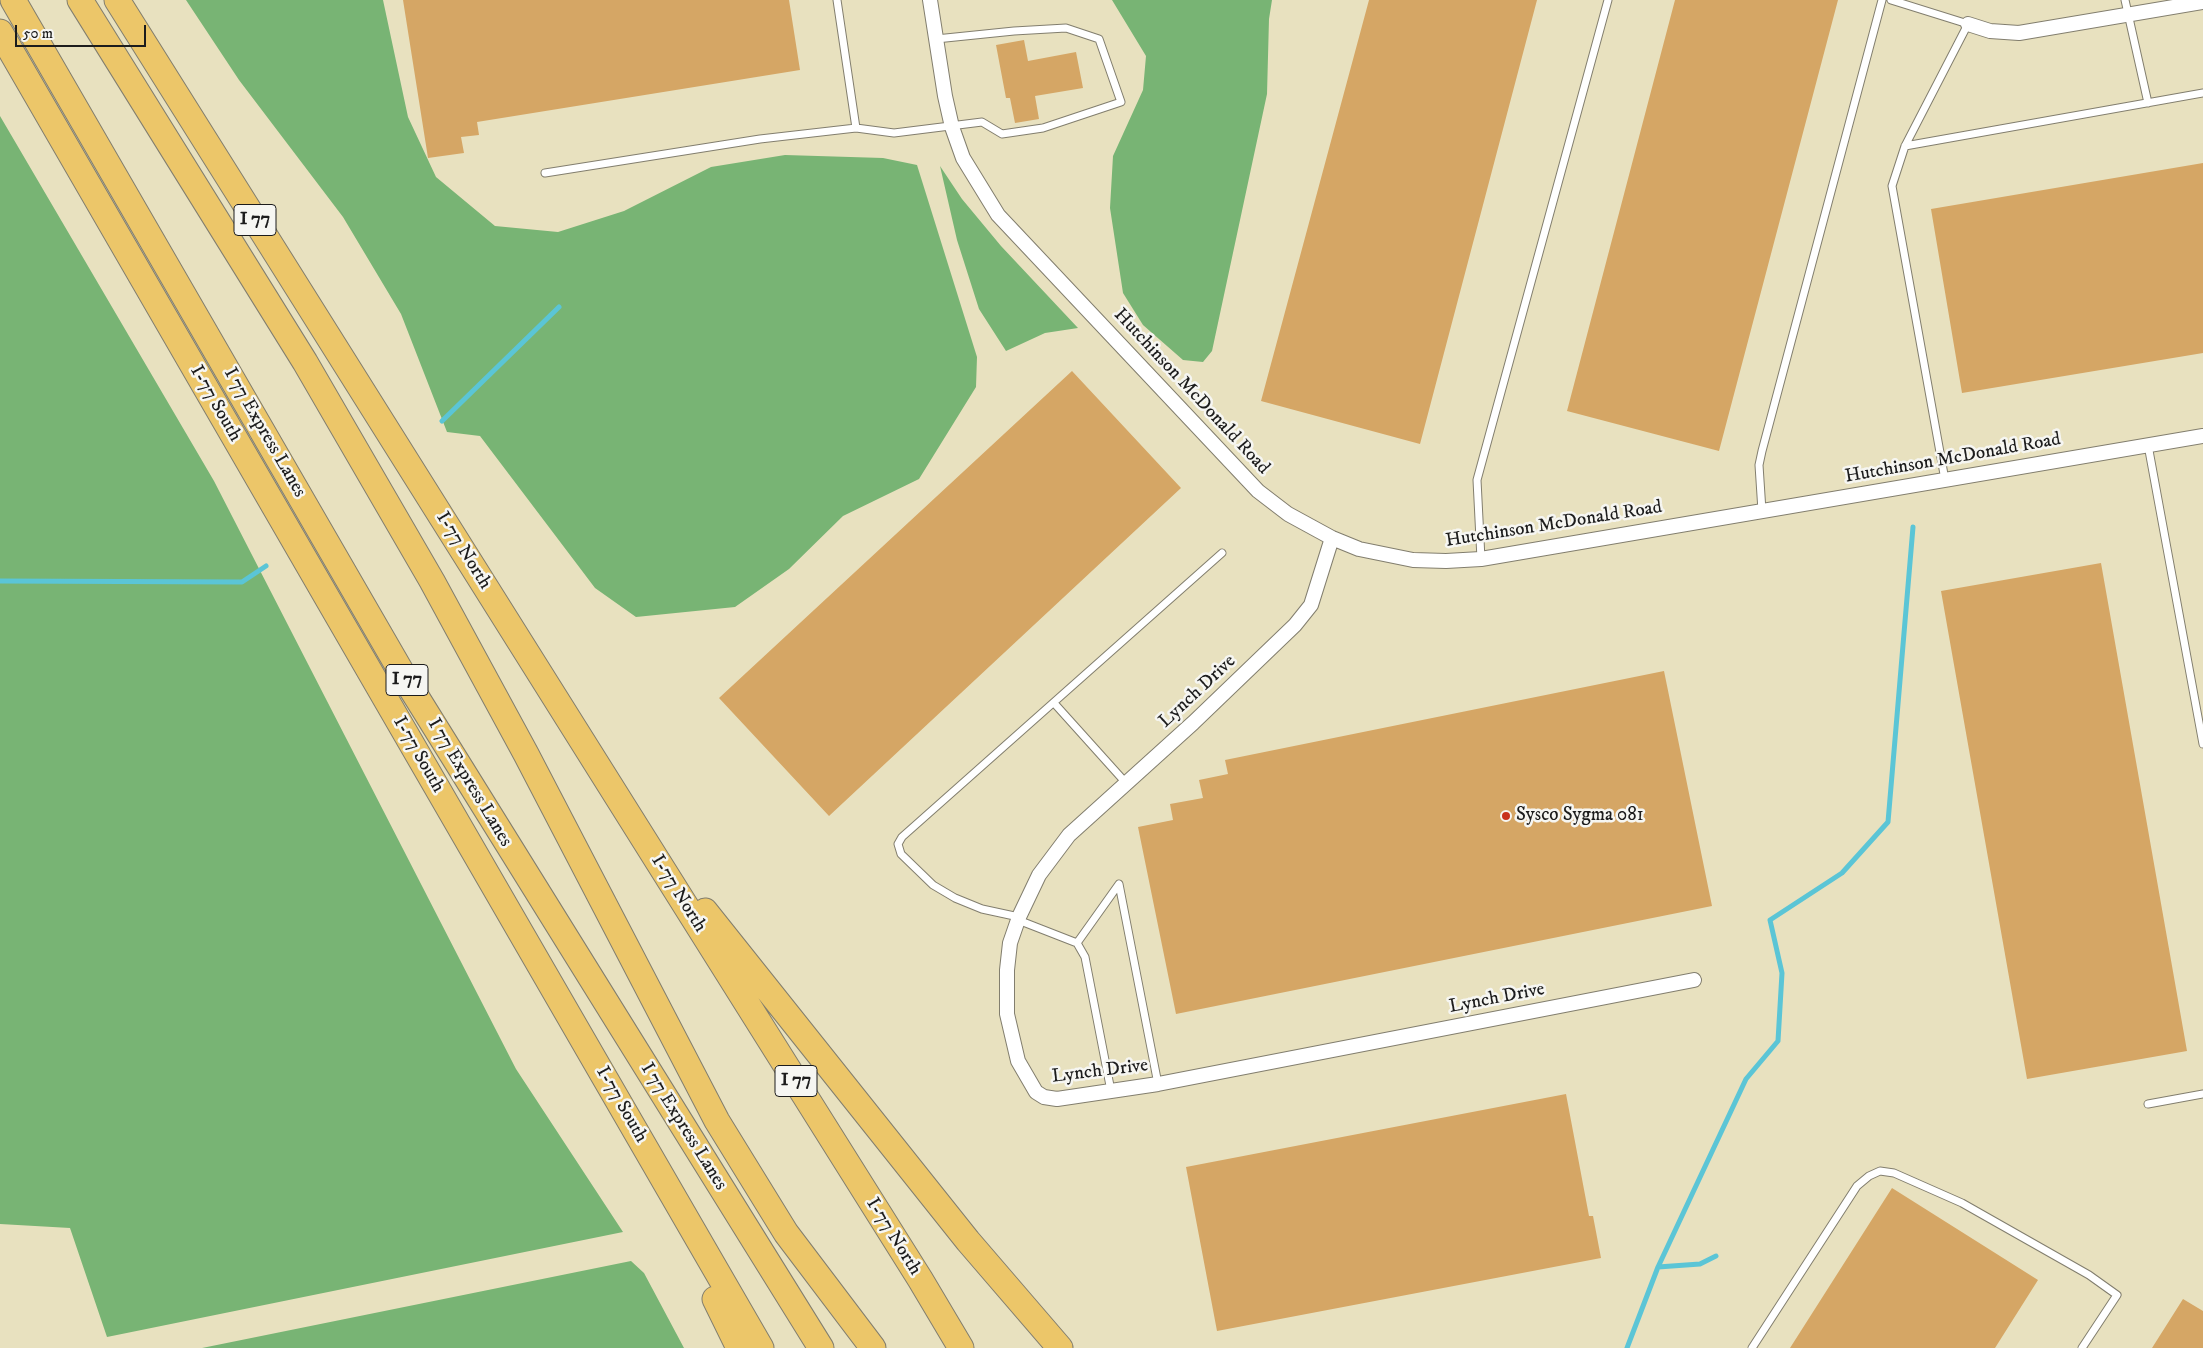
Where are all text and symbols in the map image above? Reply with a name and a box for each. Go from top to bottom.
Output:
scale bar [18,15,149,47]
text: 50 m [23,24,53,43]
road number: I 77 [234,204,276,236]
street label: Hutchinson McDonald Road [1108,304,1274,480]
street label: I-77 South [184,362,246,446]
street label: I 77 Express Lanes [218,364,310,502]
street label: Hutchinson McDonald Road [1843,429,2063,489]
street label: Hutchinson McDonald Road [1444,497,1664,553]
street label: I-77 North [430,508,496,594]
street label: Lynch Drive [1155,651,1241,733]
road number: I 77 [386,664,428,696]
street label: I-77 South [387,713,449,797]
street label: I 77 Express Lanes [422,715,516,851]
place label: Sysco Sygma 081 [1516,805,1644,827]
marker: Sysco Sygma 081 [1500,810,1512,822]
street label: I-77 North [645,851,711,937]
street label: Lynch Drive [1447,979,1547,1019]
street label: Lynch Drive [1051,1055,1149,1089]
street label: I 77 Express Lanes [635,1059,731,1195]
street label: I-77 South [590,1063,652,1147]
road number: I 77 [775,1066,817,1096]
street label: I-77 North [860,1194,926,1280]

